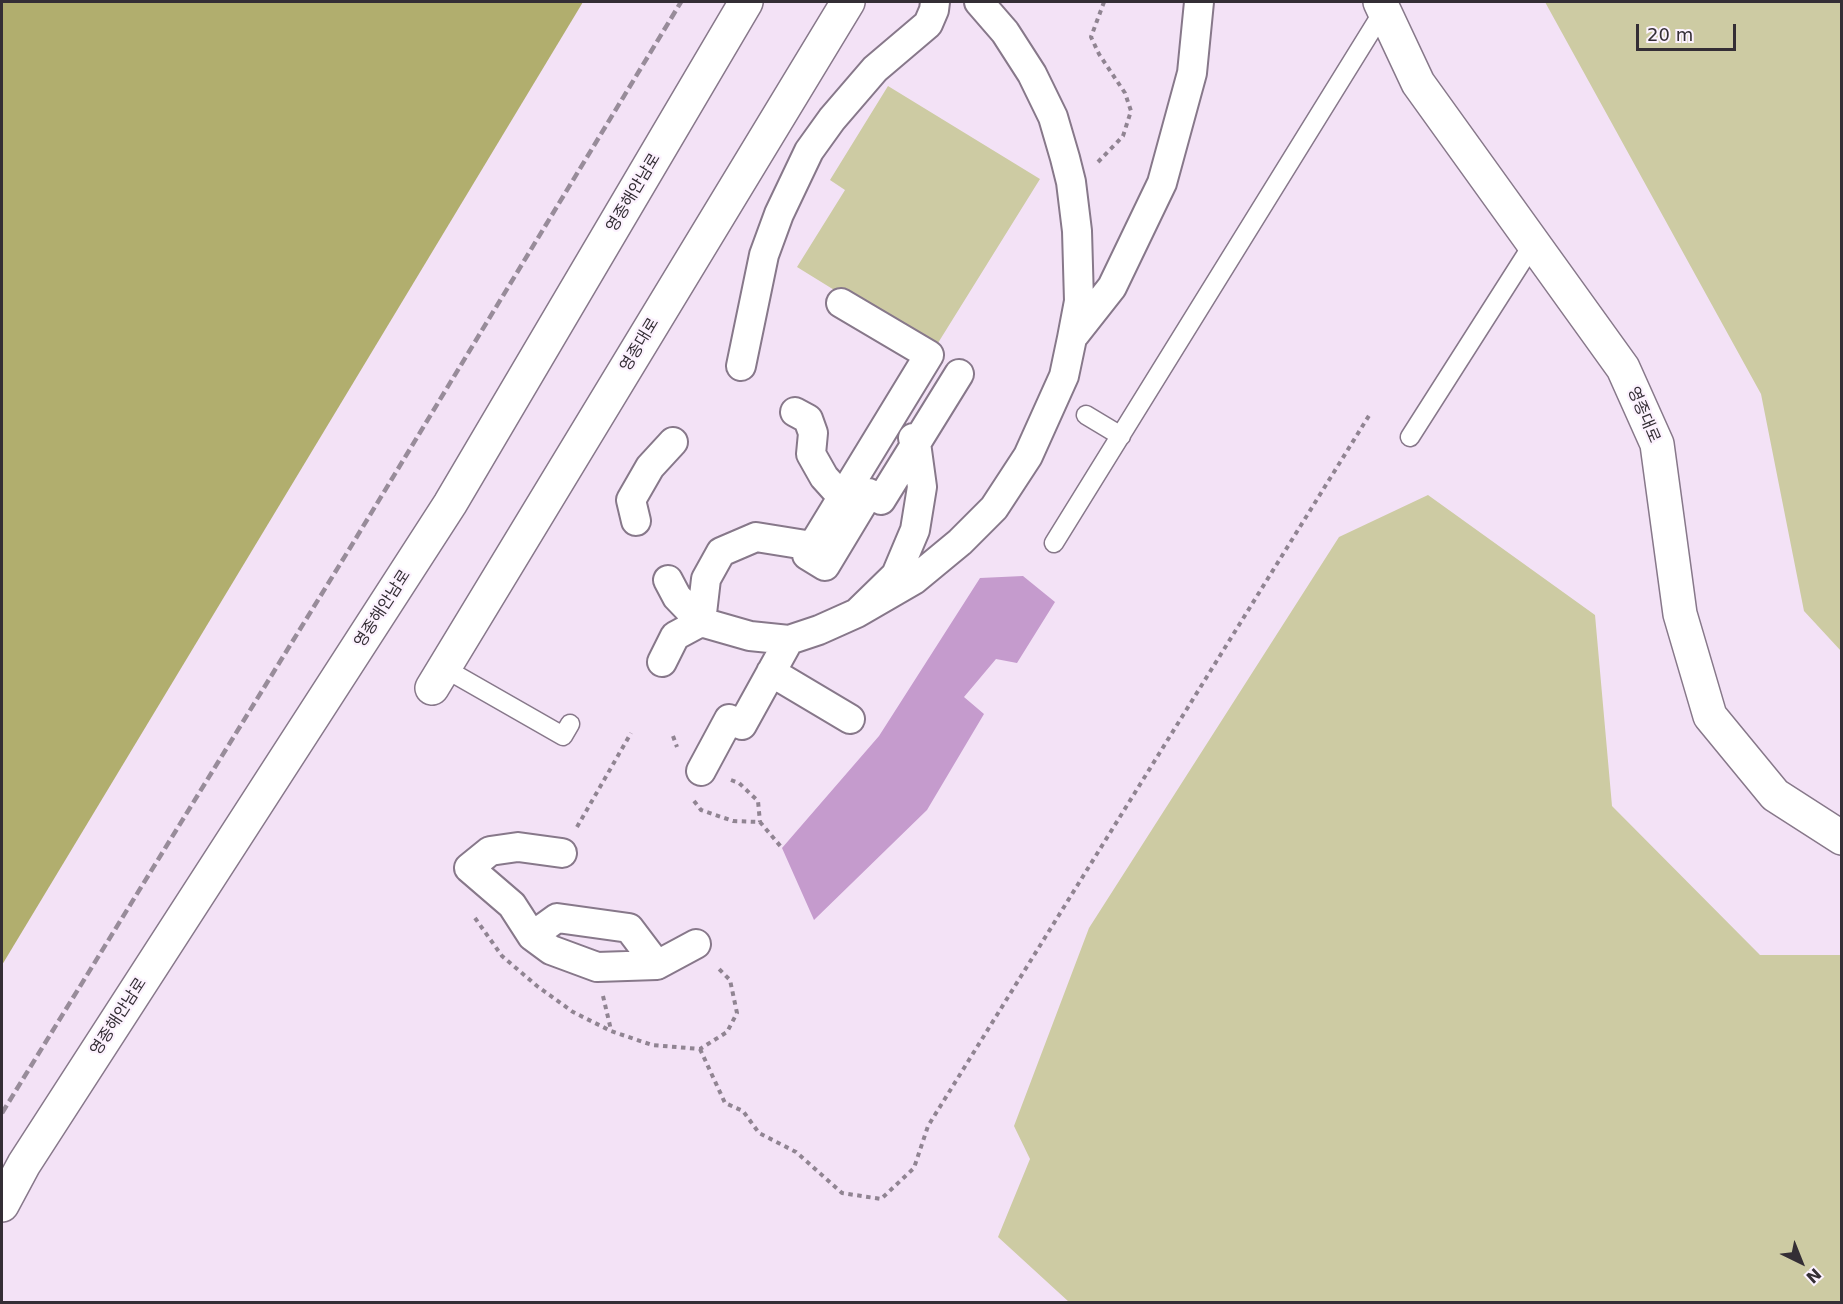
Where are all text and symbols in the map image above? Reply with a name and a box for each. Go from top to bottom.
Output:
scale bar [1639,12,1740,50]
text: 20 m [1647,24,1693,45]
street label: 영종해안남로 [603,150,665,236]
street label: 영종대로 [617,315,663,375]
street label: 영종대로 [1623,384,1663,446]
street label: 영종해안남로 [351,567,415,651]
street label: 영종해안남로 [87,975,151,1059]
north arrow [1771,1232,1831,1292]
text: N [1802,1264,1825,1287]

